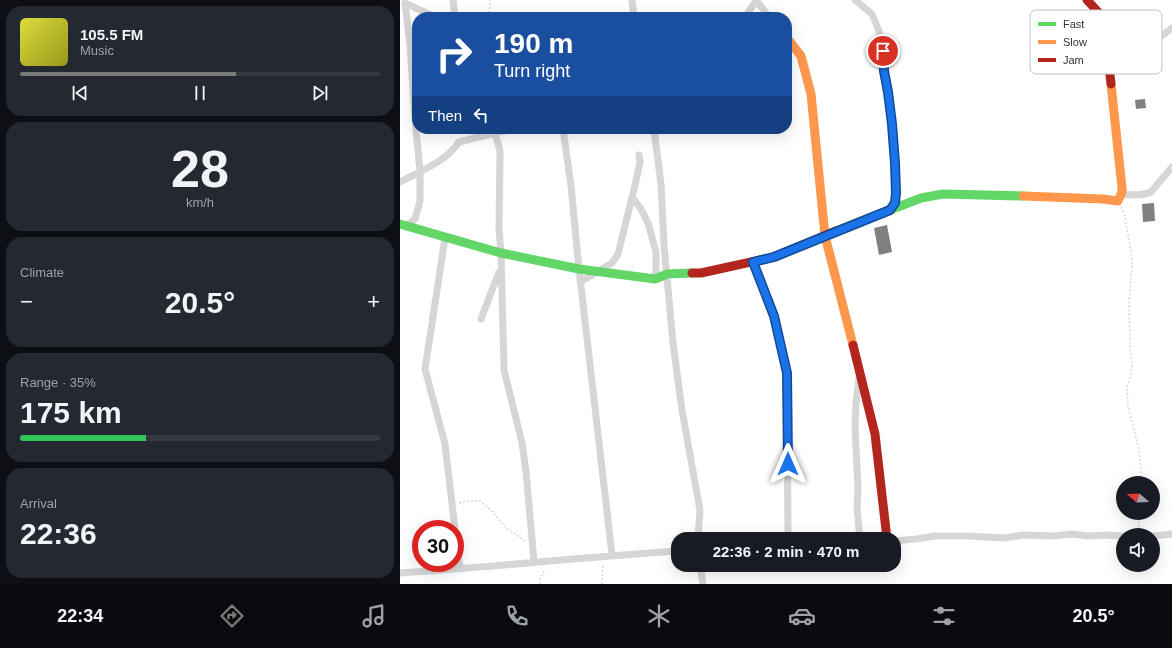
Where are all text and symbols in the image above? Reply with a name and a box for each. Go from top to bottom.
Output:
legend [1030,10,1162,74]
text: Fast [1063,18,1084,30]
text: 105.5 FM [80,26,143,43]
icon: right [428,28,480,80]
text: 190 m [494,28,573,59]
pin [866,34,900,68]
text: Slow [1063,36,1087,48]
icon: arrive [872,40,894,62]
text: Music [80,43,114,58]
text: Jam [1063,54,1084,66]
text: Turn right [494,61,570,81]
icon: previous [69,82,91,104]
icon: pause [189,82,211,104]
icon: next [309,82,331,104]
icon: left [470,104,492,126]
text: Then [428,107,462,124]
text: 28 [171,140,229,198]
text: km/h [186,195,214,210]
text: Climate [20,265,64,280]
text: 20.5° [165,286,235,319]
text: − [20,289,33,314]
text: + [367,289,380,314]
text: Range · 35% [20,375,96,390]
text: 175 km [20,396,122,429]
position arrow [767,443,809,485]
north arrow [1116,476,1160,520]
map controls [1116,476,1160,572]
text: Arrival [20,496,57,511]
text: 22:36 [20,517,97,550]
speed limit sign: 30 [412,520,464,572]
button: sound [1116,528,1160,572]
text: 22:36 · 2 min · 470 m [713,543,859,560]
icon: directions [218,602,246,630]
icon: music [360,602,388,630]
icon: phone [503,602,531,630]
icon: climate [645,602,673,630]
icon: car [788,602,816,630]
icon: filters [930,602,958,630]
text: 22:34 [57,606,103,626]
text: 20.5° [1072,606,1115,626]

